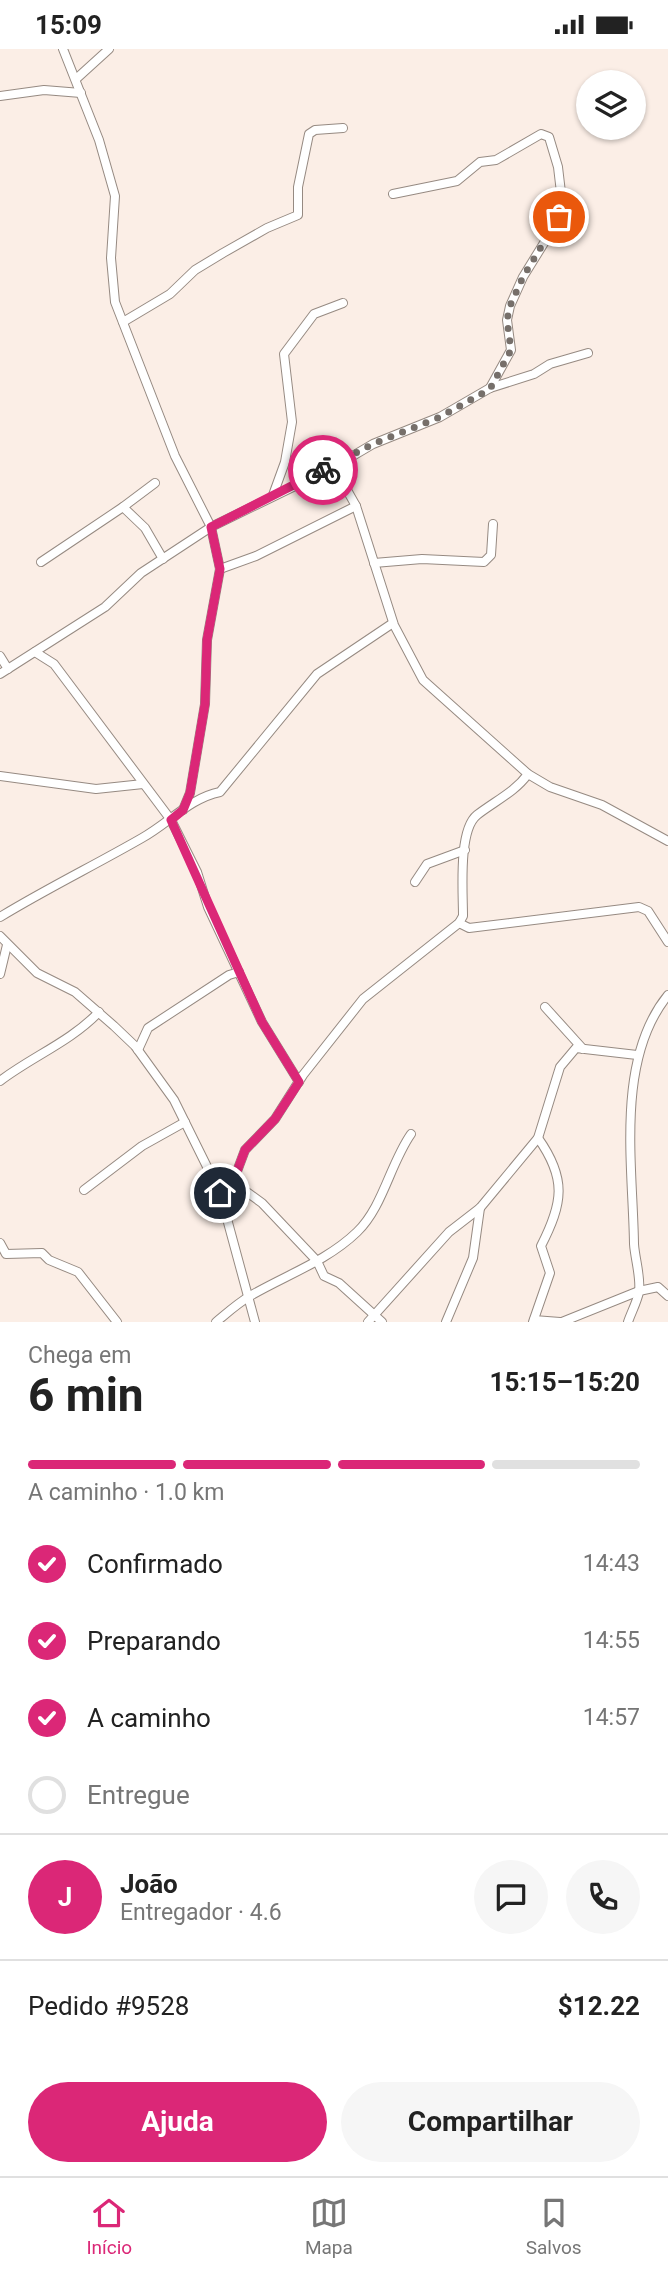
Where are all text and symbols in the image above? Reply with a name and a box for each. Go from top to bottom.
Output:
text: 15:09 [35,10,102,40]
map controls [576,70,646,140]
button: layers [576,70,646,140]
pin [529,187,589,247]
icon: bag [540,198,578,236]
courier [288,435,358,505]
icon: bike [304,451,342,489]
pin [190,1163,250,1223]
icon: home [201,1174,239,1212]
text: Chega em [28,1342,131,1369]
text: 15:15–15:20 [490,1367,640,1397]
text: 6 min [28,1368,144,1422]
text: A caminho · 1.0 km [28,1479,224,1506]
icon: check [28,1545,66,1583]
text: Confirmado [87,1549,223,1579]
text: 14:43 [583,1550,640,1577]
icon: check [28,1622,66,1660]
text: Preparando [87,1626,221,1656]
text: 14:55 [583,1627,640,1654]
icon: check [28,1699,66,1737]
text: A caminho [87,1703,211,1733]
text: 14:57 [583,1704,640,1731]
text: Entregue [87,1780,190,1810]
button: chat [474,1860,548,1934]
button: phone [566,1860,640,1934]
text: João [120,1869,178,1899]
text: J [58,1882,72,1912]
text: Entregador · 4.6 [120,1899,282,1926]
text: Pedido #9528 [28,1991,189,2021]
text: $12.22 [558,1991,640,2021]
button: Ajuda [28,2082,327,2162]
button: Compartilhar [341,2082,640,2162]
tab: Início [86,2194,132,2259]
tab: Mapa [305,2194,353,2259]
tab: Salvos [526,2194,582,2259]

